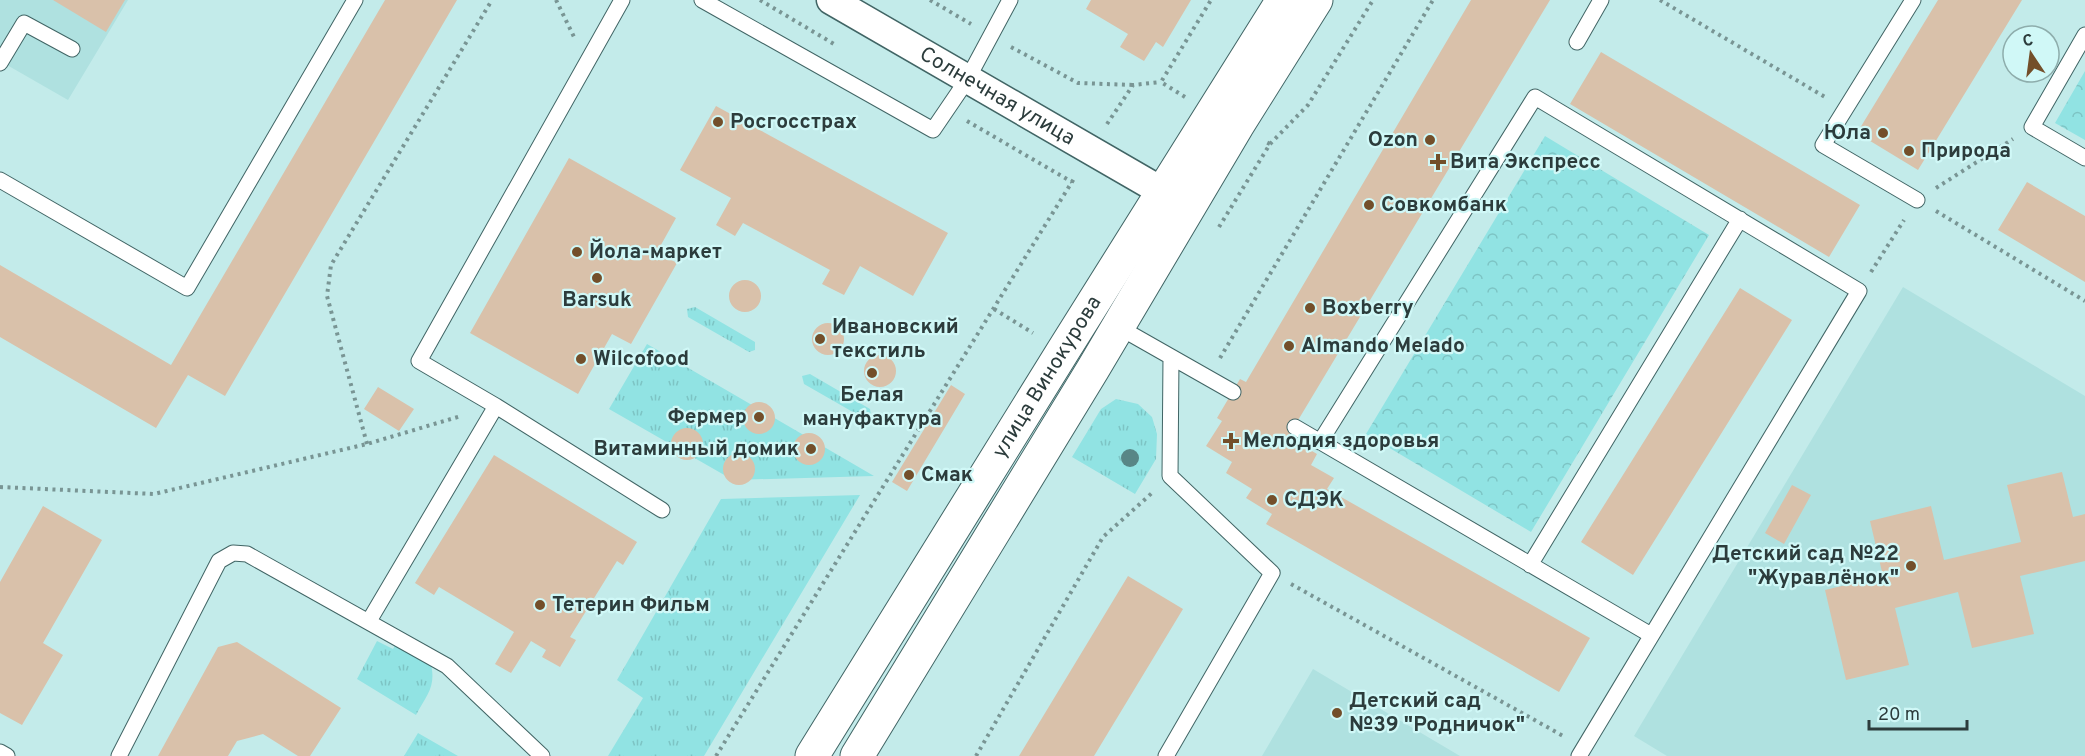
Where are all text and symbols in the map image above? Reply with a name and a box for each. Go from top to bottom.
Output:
north arrow [2001,24,2061,84]
text: С [2021,30,2035,52]
street label: Солнечная улица [915,41,1080,152]
place label: Росгосстрах [730,109,857,136]
marker: Росгосстрах [711,115,725,129]
place label: Юла [1824,120,1871,147]
marker: Юла [1876,126,1890,140]
place label: Ozon [1368,127,1418,154]
marker: Ozon [1423,133,1437,147]
place label: Природа [1921,138,2011,165]
marker: Природа [1902,144,1916,158]
place label: Вита Экспресс [1450,149,1601,176]
marker: Вита Экспресс [1431,155,1445,169]
place label: Совкомбанк [1381,192,1507,219]
marker: Совкомбанк [1362,198,1376,212]
place label: Йола-маркет [589,238,722,266]
marker: Йола-маркет [570,245,584,259]
marker: Barsuk [590,271,604,285]
place label: Barsuk [562,287,632,314]
street label: улица Винокурова [986,291,1108,463]
place label: Boxberry [1322,295,1414,322]
marker: Boxberry [1303,301,1317,315]
place label: Ивановский текстиль [832,314,959,365]
marker: Ивановский текстиль [813,332,827,346]
place label: Almando Melado [1301,333,1465,360]
marker: Almando Melado [1282,339,1296,353]
place label: Wilcofood [593,346,689,373]
marker: Wilcofood [574,352,588,366]
marker: Белая мануфактура [865,366,879,380]
place label: Белая мануфактура [802,382,942,433]
place label: Фермер [668,404,747,431]
marker: Фермер [752,410,766,424]
place label: Мелодия здоровья [1243,428,1439,455]
marker: Мелодия здоровья [1224,434,1238,448]
place label: Витаминный домик [593,436,799,463]
marker: Витаминный домик [804,442,818,456]
place label: Смак [921,462,973,489]
marker: Смак [902,468,916,482]
place label: СДЭК [1284,487,1344,514]
marker: СДЭК [1265,493,1279,507]
place label: Детский сад №22 "Журавлёнок" [1712,541,1899,592]
marker: Детский сад №22 "Журавлёнок" [1904,559,1918,573]
place label: Тетерин Фильм [552,592,710,619]
marker: Тетерин Фильм [533,598,547,612]
place label: Детский сад №39 "Родничок" [1349,688,1525,739]
scale bar [1869,693,1966,731]
text: 20 m [1878,704,1920,727]
marker: Детский сад №39 "Родничок" [1330,706,1344,720]

